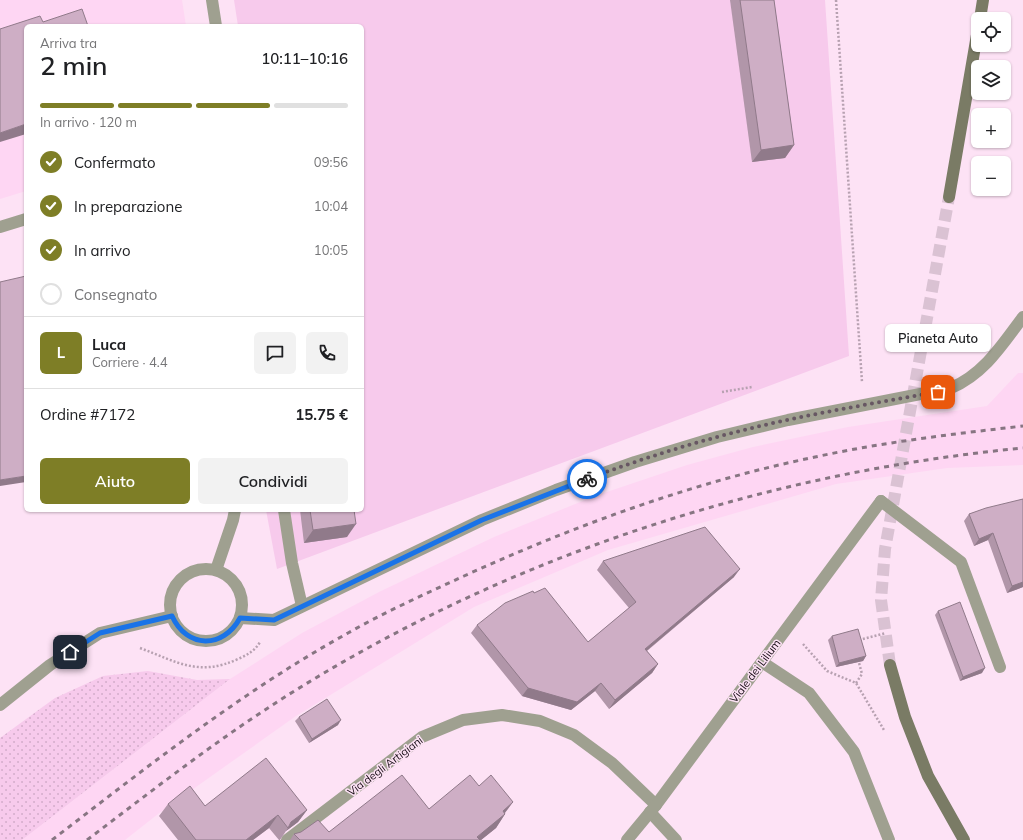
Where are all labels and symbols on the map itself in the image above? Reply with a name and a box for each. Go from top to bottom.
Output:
callout: Pianeta Auto [885,324,991,352]
pin [921,375,955,409]
courier [567,459,607,499]
pin [53,635,87,669]
street label: Viale dei Lilium [726,636,784,706]
street label: Via degli Artigiani [345,733,425,799]

